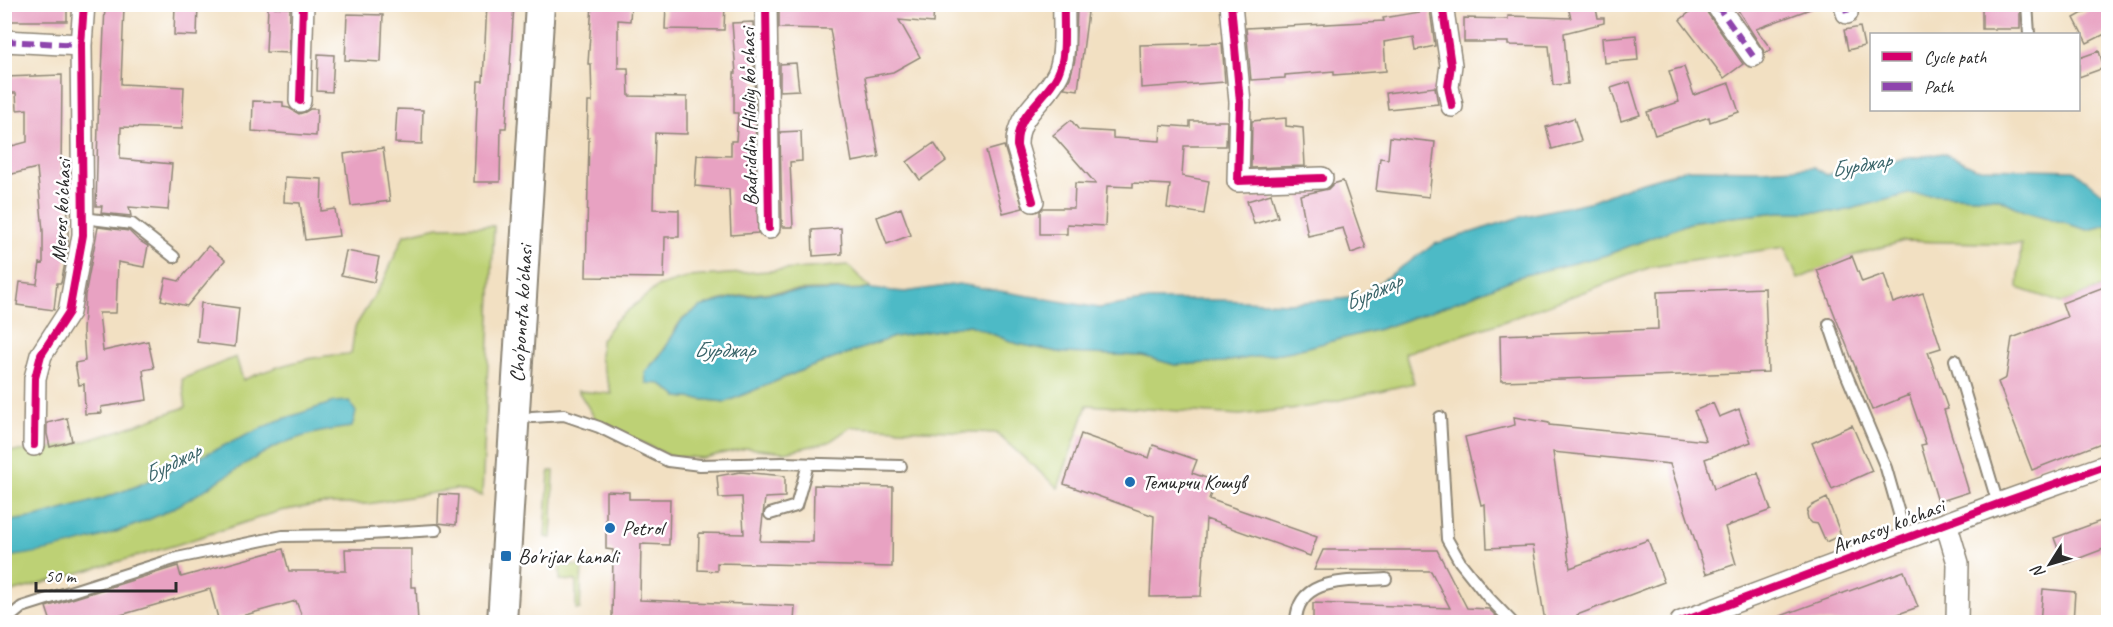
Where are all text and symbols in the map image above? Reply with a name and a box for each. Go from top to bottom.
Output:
street label: Badriddin Hiloliy koʻchasi [734,25,764,206]
legend [1870,33,2080,111]
text: Cycle path [1924,46,1987,68]
text: Path [1924,76,1954,98]
water label: Бурджар [1829,146,1896,184]
street label: Meros ko'chasi [45,155,77,264]
street label: Cho'ponota ko'chasi [504,241,538,383]
water label: Бурджар [1340,266,1409,317]
water label: Бурджар [694,336,757,364]
water label: Бурджар [139,436,208,489]
place label: Темирчи Кошув [1142,469,1250,495]
marker: Темирчи Кошув [1123,475,1137,489]
street label: Arnasoy ko'chasi [1828,492,1951,559]
place label: Petrol [622,515,667,541]
marker: Petrol [603,521,617,535]
north arrow [2020,534,2080,594]
place label: Bo'rijar kanali [518,543,621,569]
marker: Bo'rijar kanali [499,549,513,563]
scale bar [36,555,176,593]
text: N [2026,560,2050,582]
text: 50 m [45,565,78,587]

